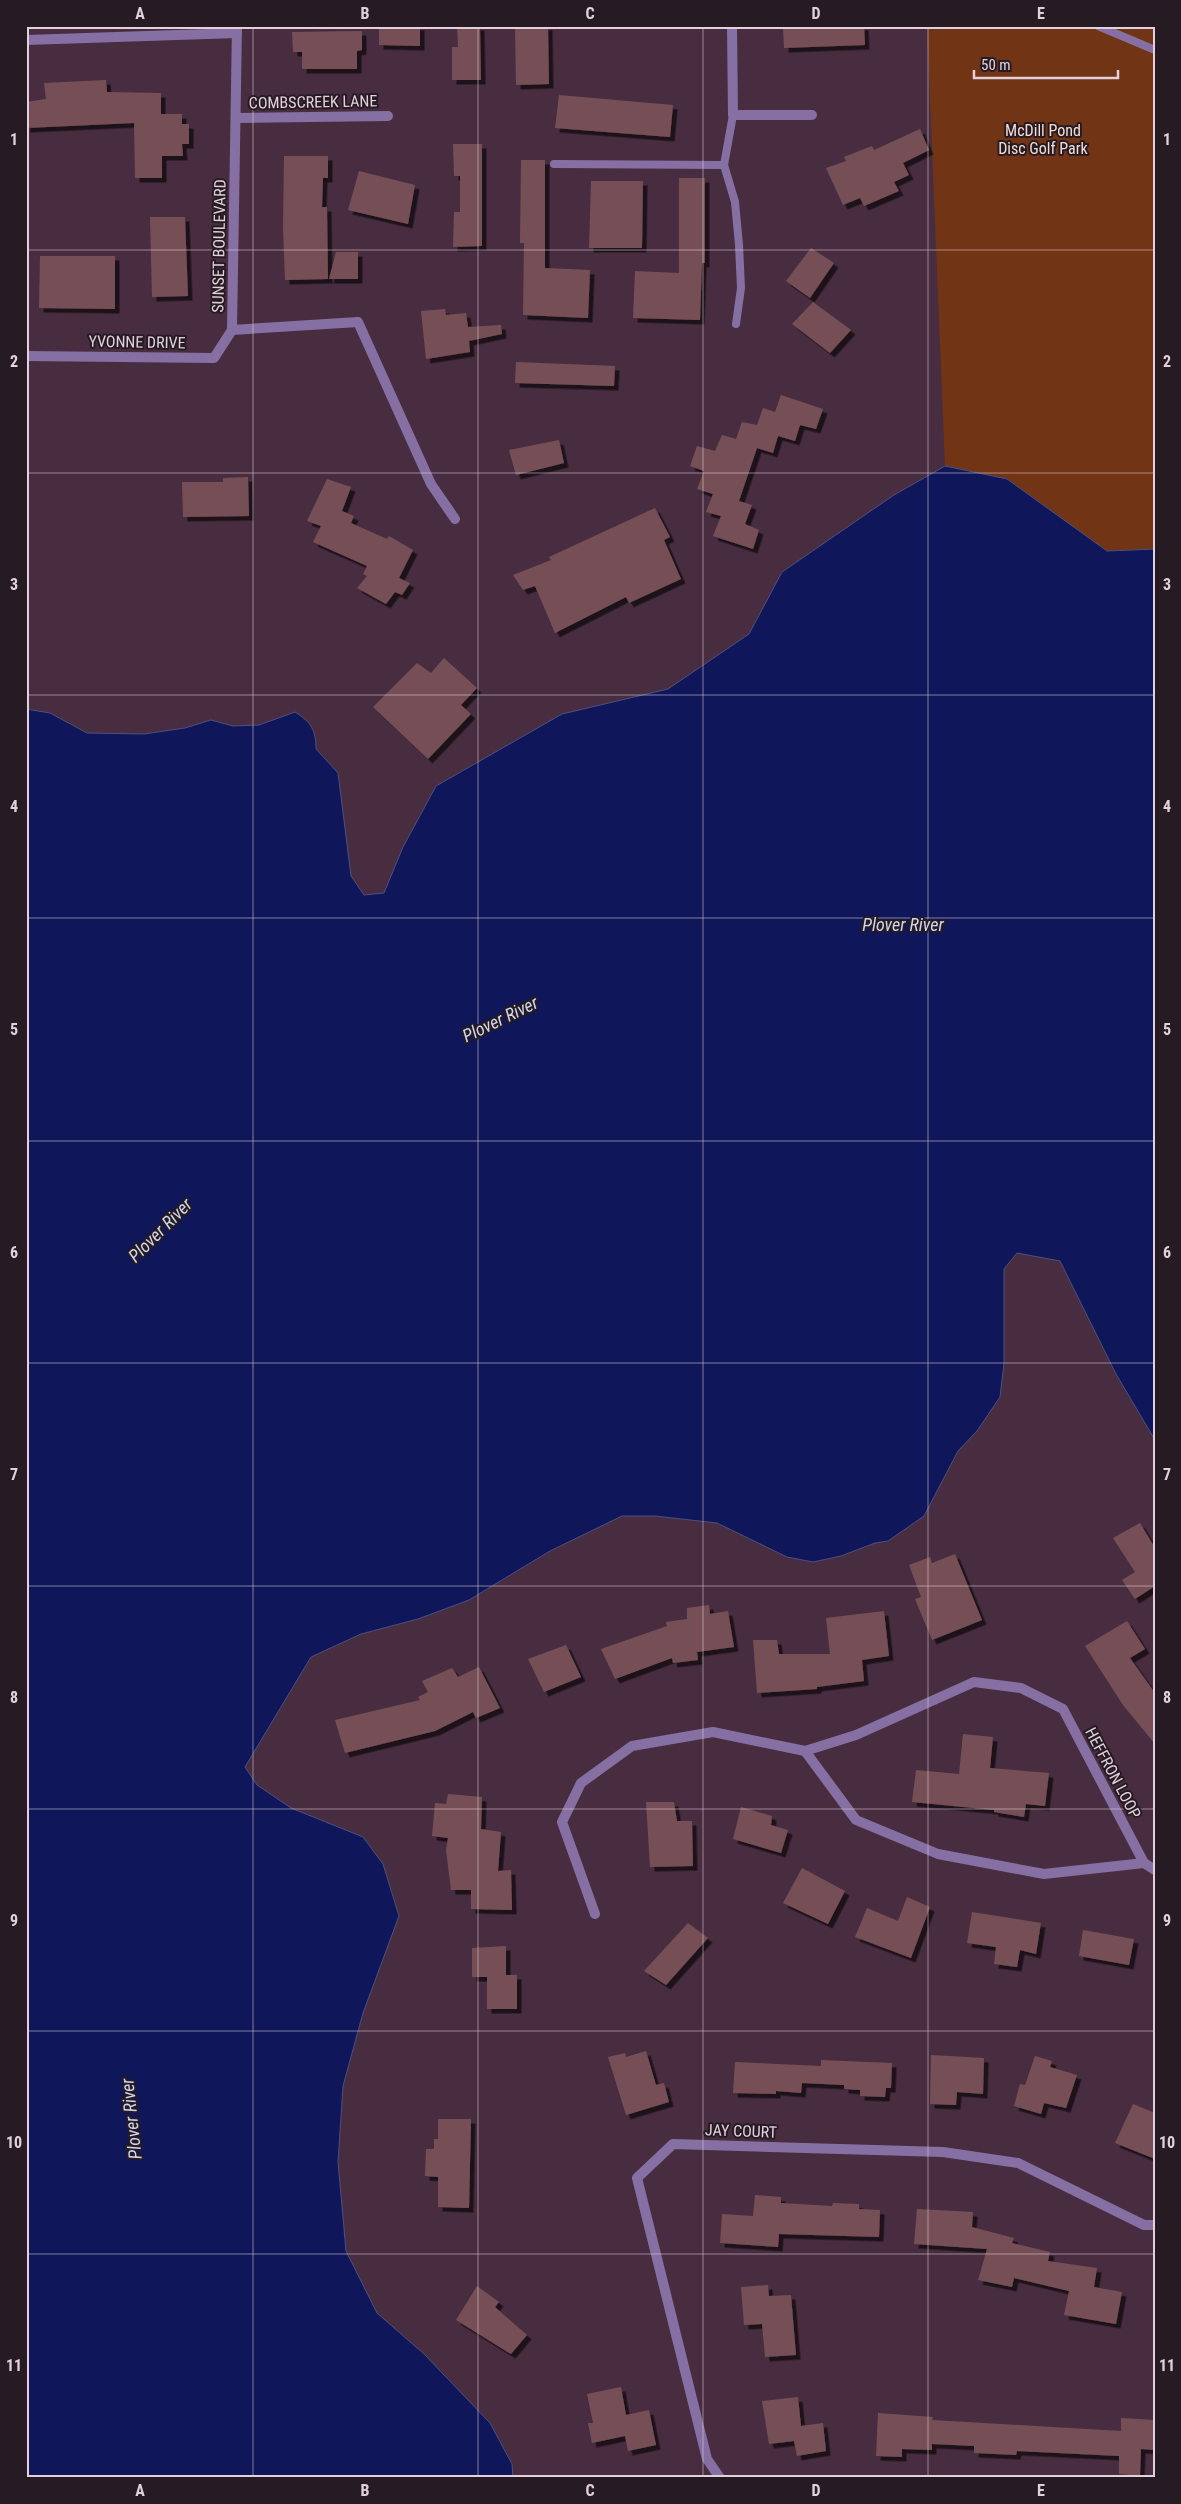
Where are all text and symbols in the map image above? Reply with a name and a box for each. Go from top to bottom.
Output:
text: A [135,4,145,23]
text: B [361,4,370,23]
text: C [585,4,595,23]
text: D [811,4,821,23]
text: E [1037,4,1045,23]
scale bar [974,48,1117,80]
text: 50 m [981,56,1011,74]
street label: COMBSCREEK LANE [249,91,377,113]
park label: McDill Pond Disc Golf Park [998,121,1089,158]
text: 1 [10,130,18,149]
text: 1 [1163,130,1171,149]
street label: SUNSET BOULEVARD [208,179,230,313]
street label: YVONNE DRIVE [88,332,186,352]
text: 2 [10,352,18,371]
text: 2 [1163,352,1171,371]
text: 3 [10,575,18,594]
text: 3 [1163,575,1171,594]
text: 4 [10,797,18,816]
text: 4 [1163,797,1171,816]
water label: Plover River [862,914,944,935]
water label: Plover River [459,991,542,1046]
text: 5 [10,1020,18,1039]
text: 5 [1163,1020,1171,1039]
water label: Plover River [124,1193,197,1266]
text: 6 [10,1243,18,1262]
text: 6 [1163,1243,1171,1262]
text: 7 [10,1465,18,1484]
text: 7 [1163,1465,1171,1484]
text: 8 [10,1688,18,1707]
text: 8 [1163,1688,1171,1707]
street label: HEFFRON LOOP [1081,1724,1145,1822]
text: 9 [10,1911,18,1930]
text: 9 [1163,1911,1171,1930]
water label: Plover River [116,2077,146,2161]
street label: JAY COURT [705,2120,777,2142]
text: 10 [6,2133,22,2152]
text: 10 [1159,2133,1175,2152]
text: 11 [6,2356,22,2375]
text: 11 [1159,2356,1175,2375]
text: A [135,2481,145,2500]
text: B [361,2481,370,2500]
text: C [585,2481,595,2500]
text: D [811,2481,821,2500]
text: E [1037,2481,1045,2500]

